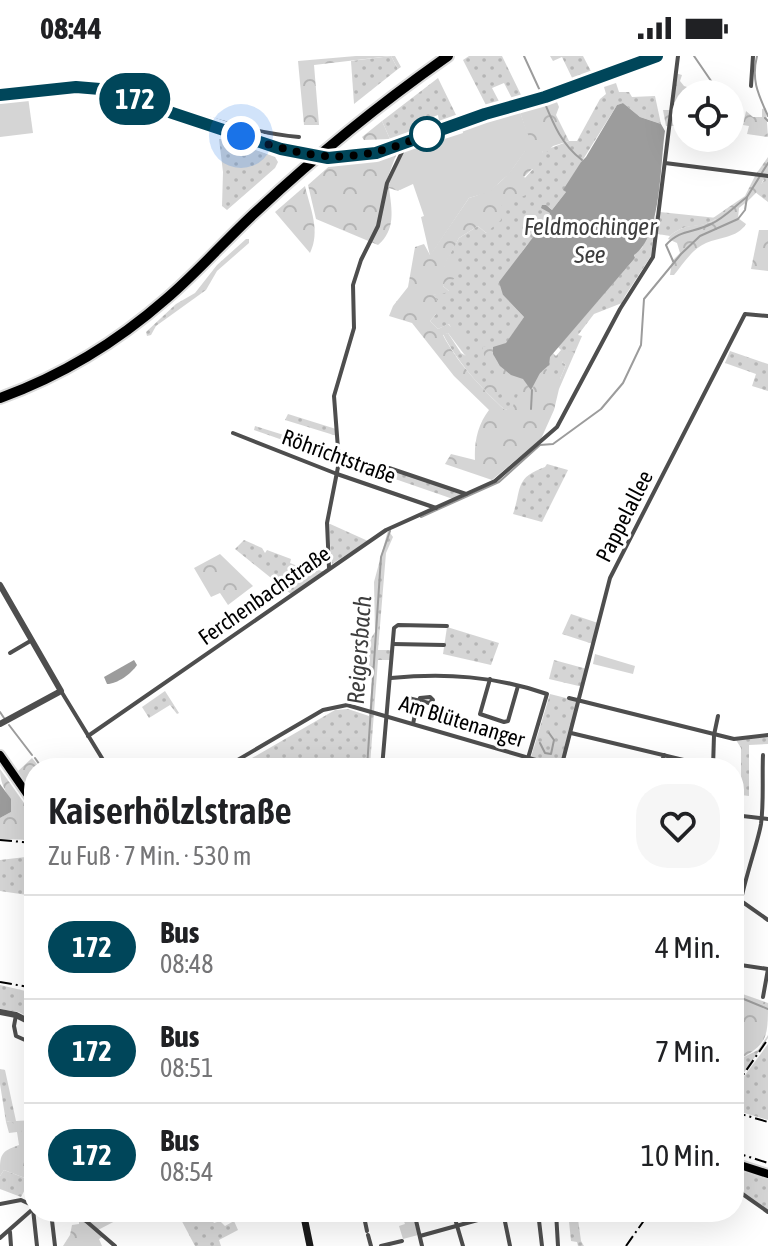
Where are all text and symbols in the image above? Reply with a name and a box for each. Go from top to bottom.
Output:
text: 08:44 [40,11,102,45]
line badge: 172 [89,73,181,125]
map controls [672,80,744,152]
button: locate [672,80,744,152]
text: 172 [115,83,155,115]
your location [221,116,261,156]
unlabelled marker [410,117,444,151]
water label: Feldmochinger See [524,213,657,268]
street label: Röhrichtstraße [278,423,400,489]
street label: Pappelallee [590,466,658,566]
street label: Ferchenbachstraße [193,540,335,650]
water label: Reigersbach [342,594,376,705]
street label: Am Blütenanger [396,690,528,753]
button: heart [636,784,720,868]
text: Kaiserhölzlstraße [48,789,292,832]
text: Zu Fuß · 7 Min. · 530 m [48,841,252,871]
text: Bus [160,915,199,949]
text: 4 Min. [655,930,720,964]
text: 172 [72,931,112,963]
text: 08:48 [160,949,214,979]
text: Bus [160,1019,199,1053]
text: 7 Min. [655,1034,720,1068]
text: 172 [72,1035,112,1067]
text: 08:51 [160,1053,214,1083]
text: Bus [160,1123,199,1157]
text: 10 Min. [641,1138,720,1172]
text: 172 [72,1139,112,1171]
text: 08:54 [160,1157,214,1187]

